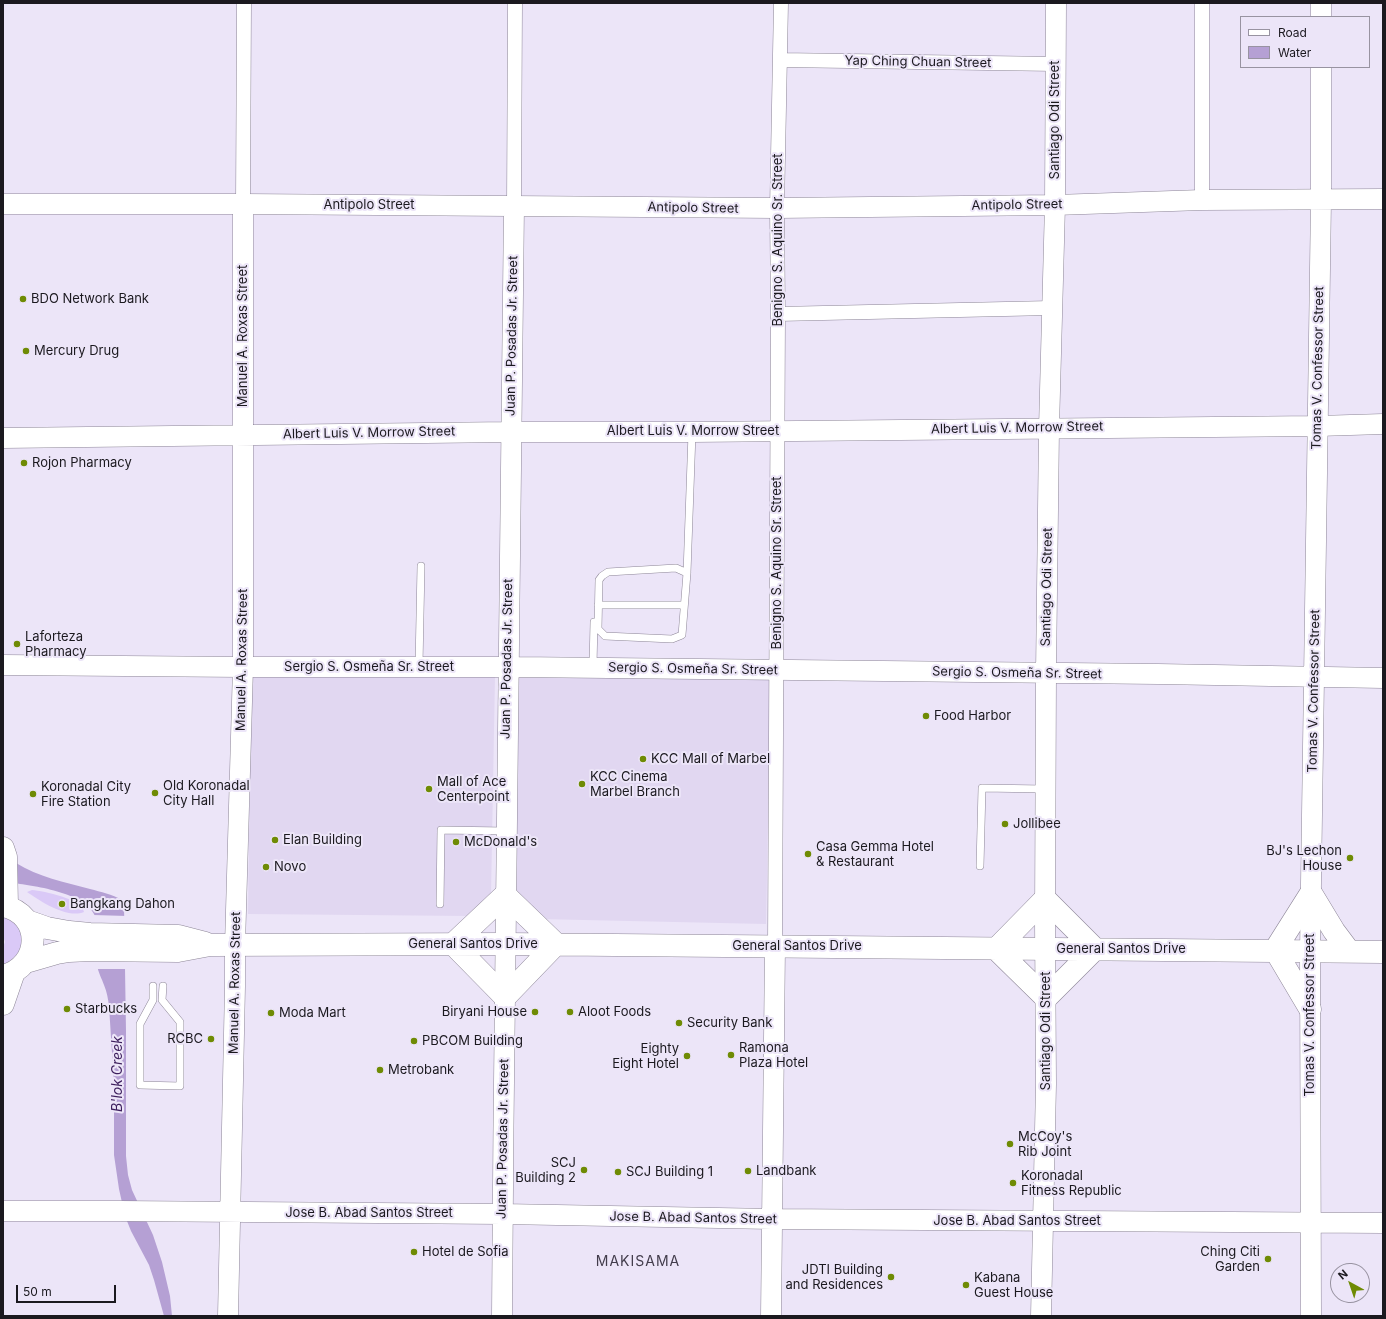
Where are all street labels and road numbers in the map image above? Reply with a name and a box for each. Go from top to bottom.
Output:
street label: Yap Ching Chuan Street [845,53,991,71]
street label: Santiago Odi Street [1047,61,1063,179]
street label: Benigno S. Aquino Sr. Street [770,153,786,327]
street label: Antipolo Street [971,196,1063,214]
street label: Antipolo Street [323,197,415,213]
street label: Antipolo Street [647,199,739,217]
street label: Juan P. Posadas Jr. Street [503,256,521,416]
street label: Manuel A. Roxas Street [235,265,251,407]
street label: Tomas V. Confessor Street [1309,286,1327,450]
street label: Albert Luis V. Morrow Street [931,419,1103,437]
street label: Albert Luis V. Morrow Street [607,423,779,439]
street label: Albert Luis V. Morrow Street [283,424,455,442]
street label: Benigno S. Aquino Sr. Street [769,476,785,650]
street label: Santiago Odi Street [1038,527,1056,647]
street label: Juan P. Posadas Jr. Street [498,579,516,739]
street label: Manuel A. Roxas Street [233,589,251,731]
street label: Tomas V. Confessor Street [1305,609,1323,773]
street label: Sergio S. Osmeña Sr. Street [284,659,454,675]
street label: Sergio S. Osmeña Sr. Street [608,660,778,678]
street label: Sergio S. Osmeña Sr. Street [932,664,1102,682]
street label: Manuel A. Roxas Street [226,912,244,1054]
street label: Tomas V. Confessor Street [1302,933,1318,1097]
street label: General Santos Drive [408,936,538,952]
street label: General Santos Drive [732,938,862,954]
street label: General Santos Drive [1056,941,1186,957]
street label: Santiago Odi Street [1038,972,1054,1090]
street label: Juan P. Posadas Jr. Street [494,1059,512,1219]
street label: Jose B. Abad Santos Street [285,1205,453,1221]
street label: Jose B. Abad Santos Street [609,1209,777,1227]
street label: Jose B. Abad Santos Street [933,1213,1101,1229]

